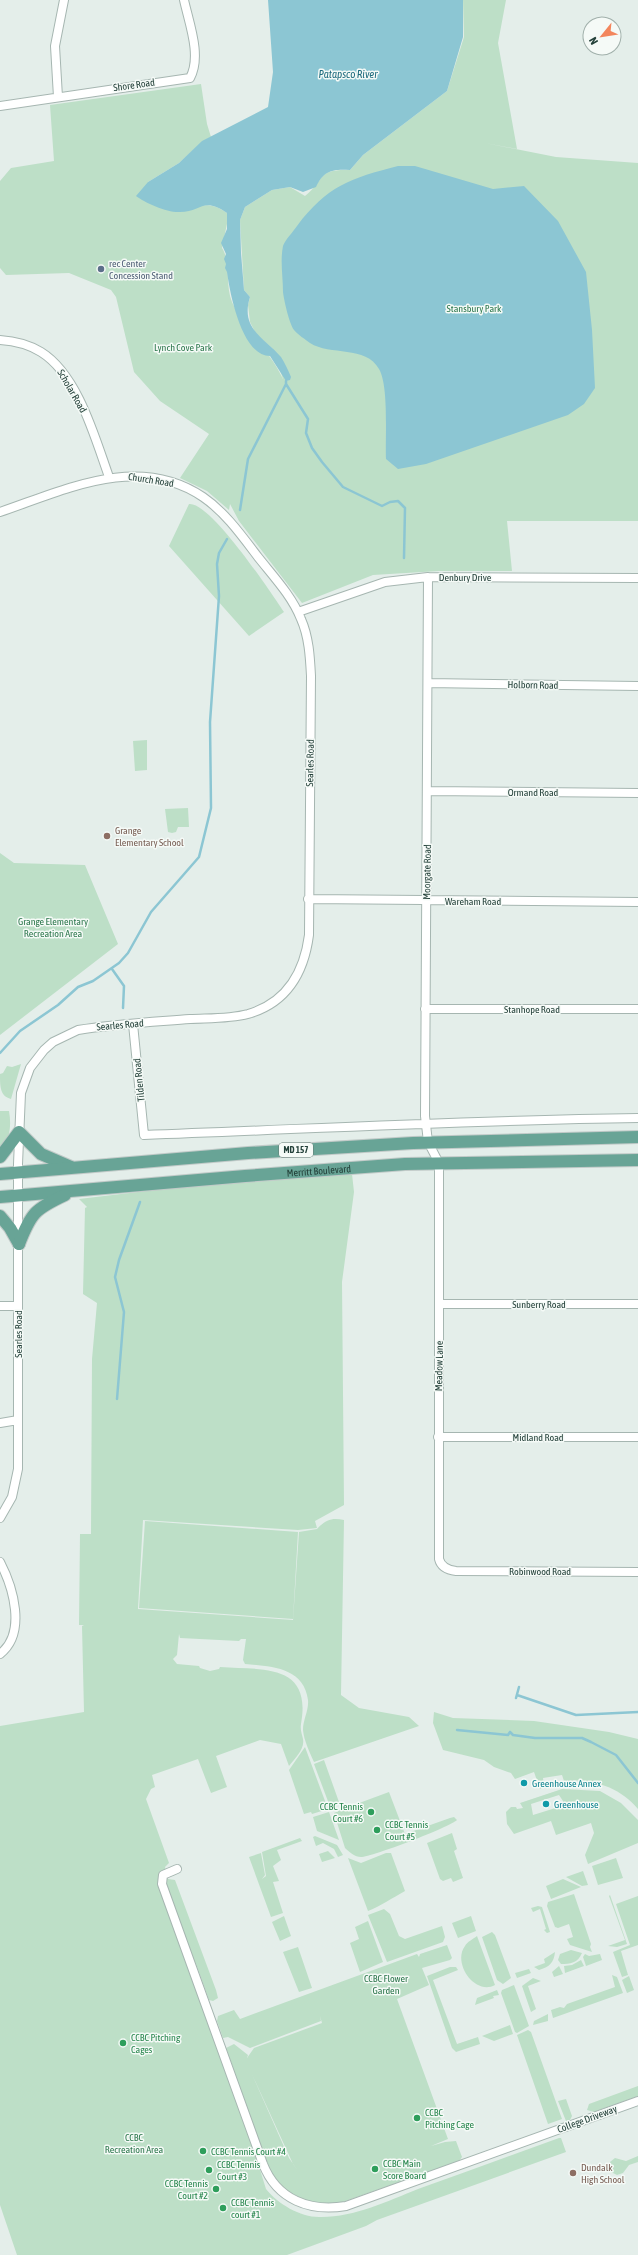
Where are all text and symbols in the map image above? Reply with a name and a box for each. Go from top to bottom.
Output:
north arrow [582,16,622,56]
text: N [587,35,600,47]
water label: Patapsco River [318,68,378,80]
street label: Shore Road [113,77,156,93]
place label: rec Center Concession Stand [109,258,173,281]
marker: rec Center Concession Stand [96,264,106,274]
park label: Stansbury Park [447,303,502,314]
park label: Lynch Cove Park [154,342,213,353]
street label: Scholar Road [55,367,89,415]
street label: Church Road [127,471,175,489]
street label: Denbury Drive [439,572,492,583]
street label: Holborn Road [507,679,559,691]
street label: Searles Road [304,739,316,787]
street label: Ormand Road [508,787,559,798]
place label: Grange Elementary School [115,825,184,848]
marker: Grange Elementary School [102,831,112,841]
street label: Moorgate Road [421,844,433,900]
street label: Wareham Road [445,896,501,907]
park label: Grange Elementary Recreation Area [18,916,88,939]
street label: Stanhope Road [504,1004,560,1015]
street label: Searles Road [96,1017,144,1033]
street label: Tilden Road [131,1057,147,1102]
road number: MD 157 [279,1143,313,1157]
street label: Merritt Boulevard [286,1163,352,1178]
street label: Sunberry Road [512,1299,566,1310]
street label: Searles Road [13,1310,24,1358]
street label: Meadow Lane [433,1340,445,1391]
street label: Midland Road [512,1432,564,1443]
street label: Robinwood Road [509,1566,571,1577]
marker: Greenhouse Annex [519,1778,529,1788]
place label: Greenhouse Annex [532,1778,601,1789]
marker: Greenhouse [541,1799,551,1809]
place label: Greenhouse [554,1799,599,1810]
place label: CCBC Tennis Court #6 [320,1801,363,1824]
marker: CCBC Tennis Court #6 [366,1807,376,1817]
place label: CCBC Tennis Court #5 [385,1819,429,1842]
marker: CCBC Tennis Court #5 [372,1825,382,1835]
park label: CCBC Flower Garden [364,1973,409,1996]
place label: CCBC Pitching Cages [131,2032,181,2055]
marker: CCBC Pitching Cages [118,2038,128,2048]
street label: College Driveway [556,2103,618,2135]
place label: CCBC Pitching Cage [425,2107,474,2130]
marker: CCBC Pitching Cage [412,2113,422,2123]
park label: CCBC Recreation Area [105,2132,164,2155]
marker: CCBC Tennis Court #4 [198,2146,208,2156]
place label: CCBC Tennis Court #4 [211,2146,286,2157]
place label: CCBC Main Score Board [383,2158,426,2181]
place label: CCBC Tennis Court #3 [217,2159,261,2182]
place label: Dundalk High School [581,2162,625,2185]
marker: CCBC Main Score Board [370,2164,380,2174]
marker: CCBC Tennis Court #3 [204,2165,214,2175]
marker: Dundalk High School [568,2168,578,2178]
place label: CCBC Tennis Court #2 [165,2178,208,2201]
marker: CCBC Tennis Court #2 [211,2184,221,2194]
place label: CCBC Tennis court #1 [231,2197,275,2220]
marker: CCBC Tennis court #1 [218,2203,228,2213]

